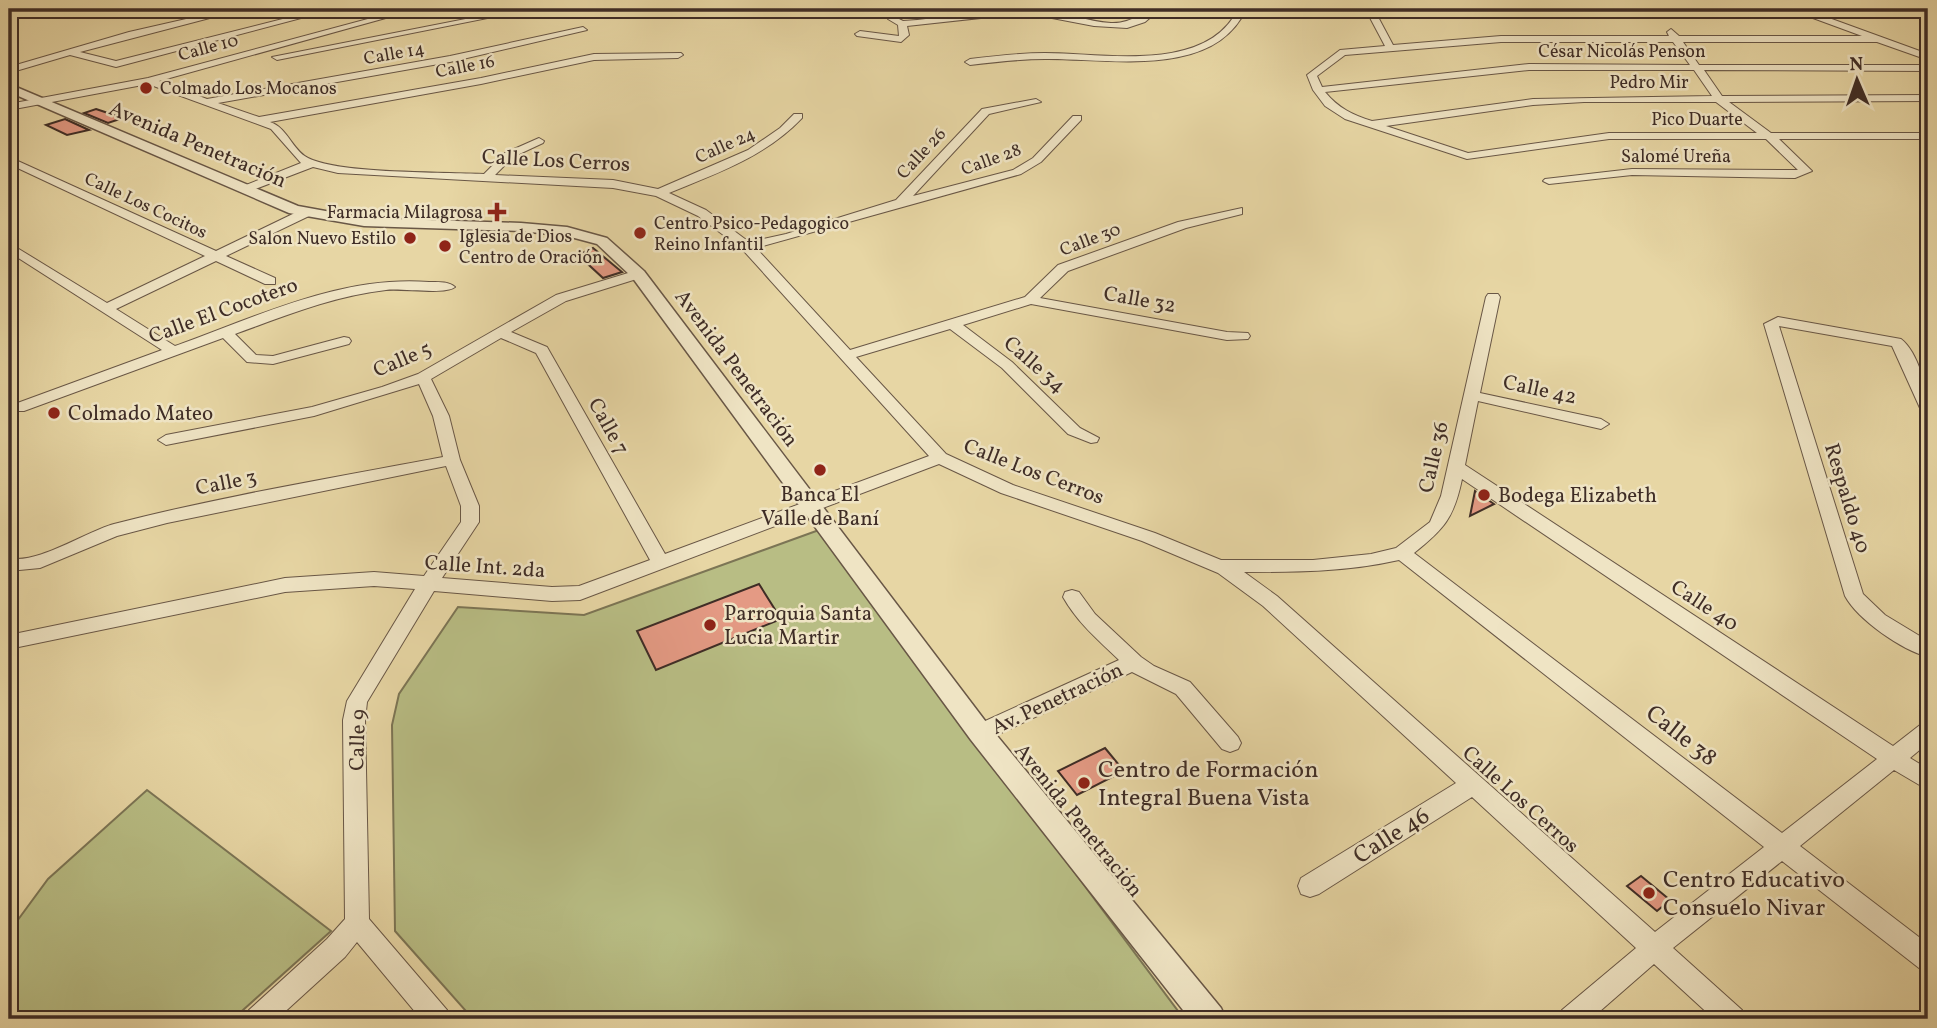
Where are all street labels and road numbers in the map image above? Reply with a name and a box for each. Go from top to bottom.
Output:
street label: Calle 10 [175,28,241,68]
street label: Calle 14 [362,37,427,72]
street label: César Nicolás Penson [1538,40,1706,65]
street label: Calle 16 [434,50,497,85]
street label: Pedro Mir [1609,71,1689,96]
street label: Avenida Penetración [104,95,291,196]
street label: Pico Duarte [1651,108,1743,133]
street label: Calle 24 [692,122,760,171]
street label: Calle 26 [892,123,953,185]
street label: Calle 28 [958,138,1025,183]
street label: Calle Los Cerros [481,143,631,180]
street label: Salomé Ureña [1621,145,1731,170]
street label: Calle Los Cocitos [80,167,211,246]
street label: Calle 30 [1057,217,1125,263]
street label: Calle El Cocotero [145,271,302,352]
street label: Calle 32 [1101,280,1178,321]
street label: Avenida Penetración [667,284,805,453]
street label: Calle 34 [997,330,1072,400]
street label: Calle 5 [369,335,436,386]
street label: Calle 42 [1500,369,1579,412]
street label: Calle 7 [580,393,635,460]
street label: Calle 36 [1412,419,1457,496]
street label: Calle Los Cerros [959,432,1108,513]
street label: Respaldo 40 [1816,440,1877,557]
street label: Calle 3 [193,463,259,504]
street label: Calle Int. 2da [424,549,546,586]
street label: Calle 40 [1665,574,1744,639]
street label: Av. Penetración [987,656,1128,743]
street label: Calle 38 [1638,698,1724,775]
street label: Calle 9 [343,709,374,771]
street label: Avenida Penetración [1007,738,1149,904]
street label: Calle Los Cerros [1455,740,1585,861]
street label: Calle 46 [1347,800,1437,873]

